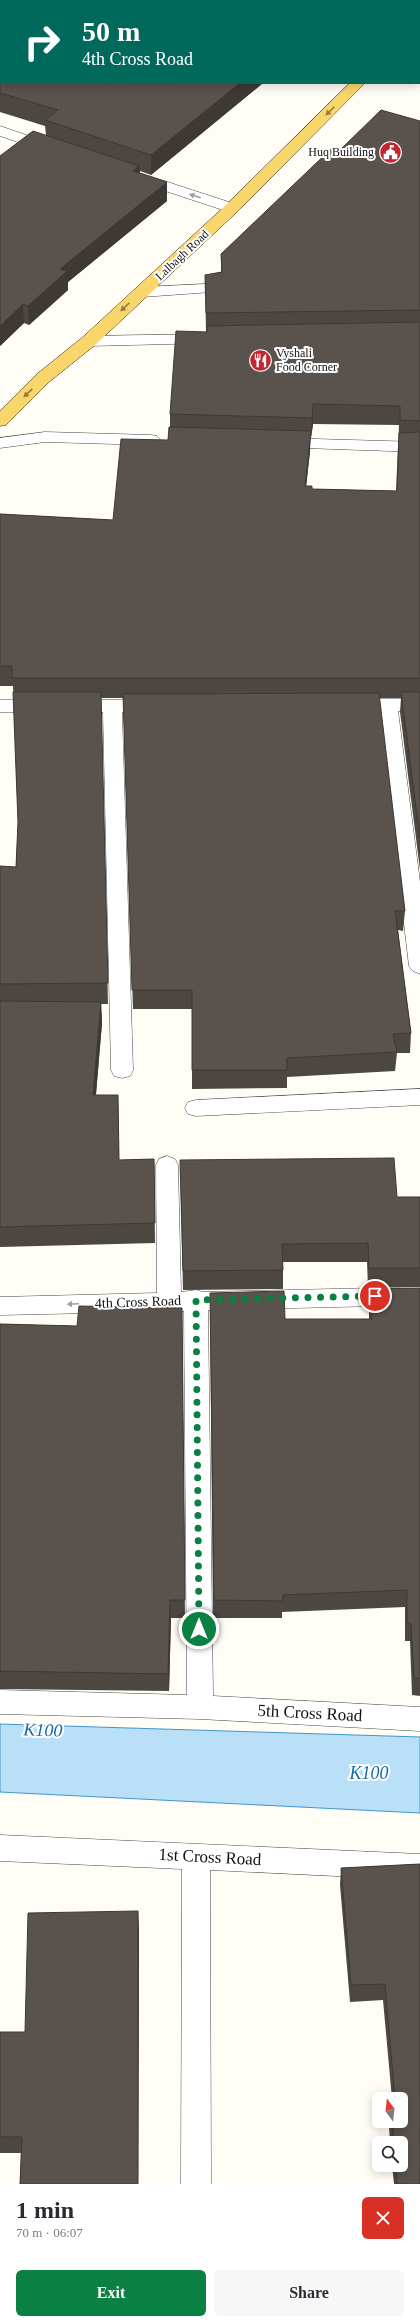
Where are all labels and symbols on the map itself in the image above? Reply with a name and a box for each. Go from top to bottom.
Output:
one-way arrow [325,106,335,115]
public building icon: Huq Building [377,139,403,165]
place label: Huq Building [308,145,374,159]
one-way arrow [188,193,200,199]
street label: Lalbagh Road [152,227,212,283]
one-way arrow [121,302,130,311]
place label: Vyshali Food Corner [276,346,337,374]
restaurant icon: Vyshali Food Corner [248,347,274,373]
one-way arrow [23,388,33,398]
pin [358,1279,392,1313]
street label: 4th Cross Road [95,1293,181,1311]
one-way arrow [67,1300,79,1307]
position arrow [178,1608,220,1650]
street label: 5th Cross Road [257,1701,363,1725]
water label: K100 [22,1719,63,1741]
water label: K100 [348,1763,389,1783]
street label: 1st Cross Road [158,1845,262,1869]
north arrow [372,2092,408,2128]

